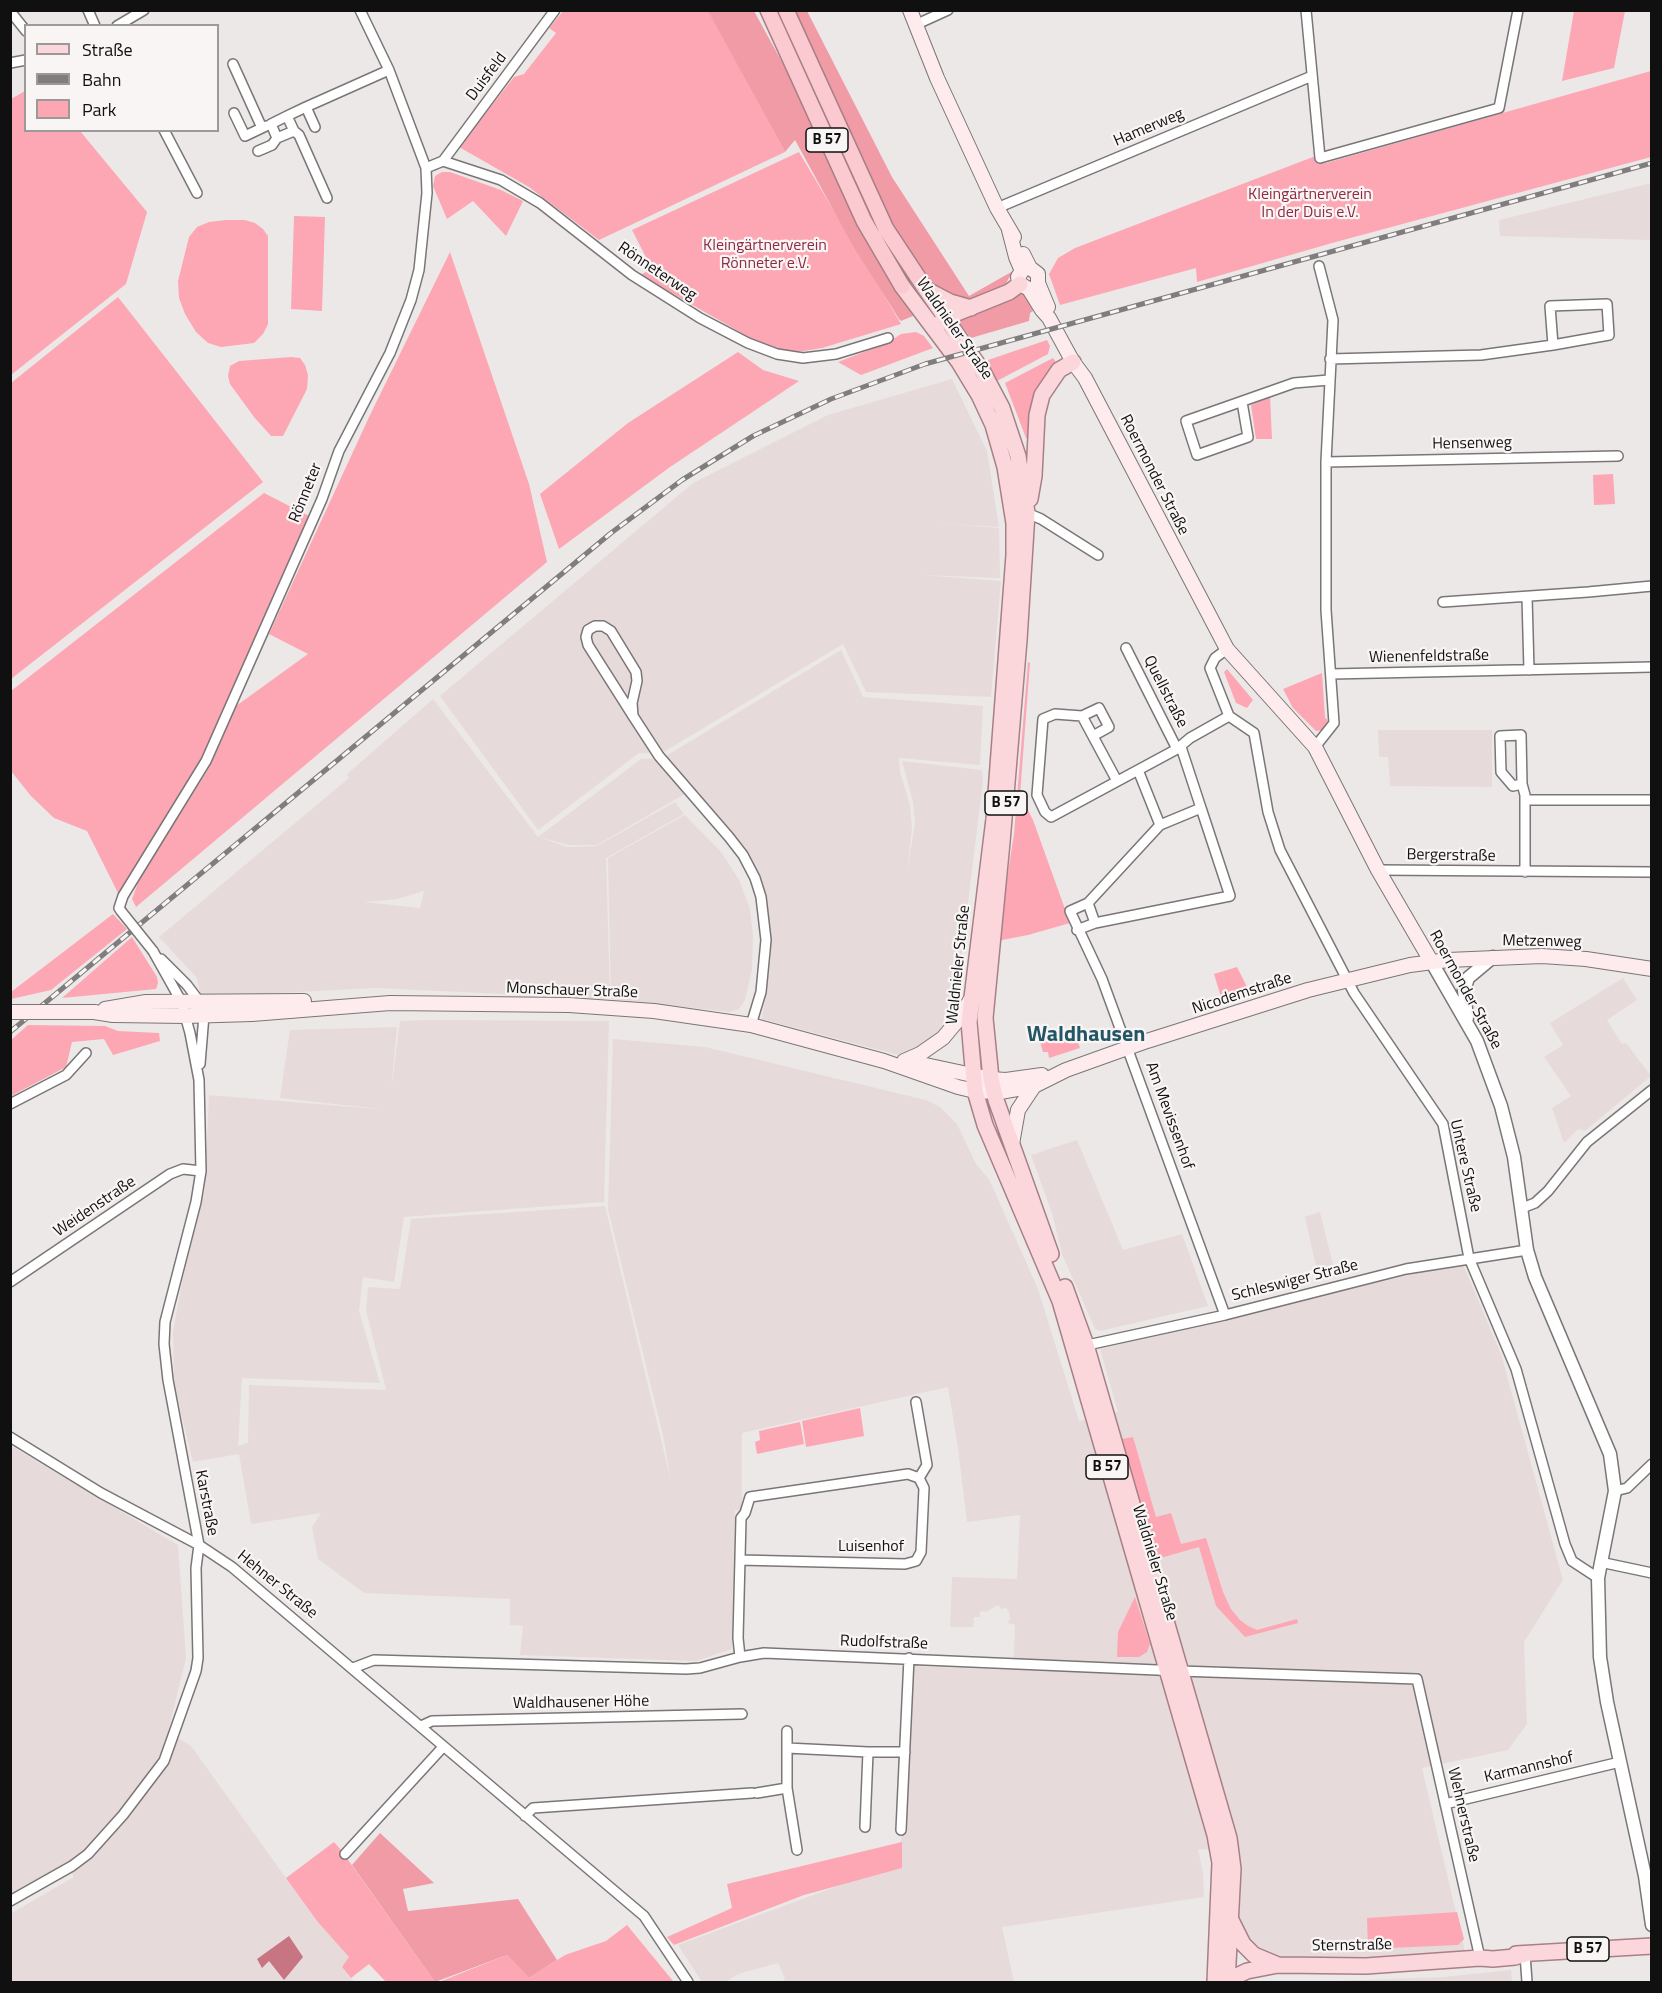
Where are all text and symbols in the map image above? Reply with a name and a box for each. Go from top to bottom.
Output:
legend [24,24,219,132]
text: Straße [82,36,133,63]
street label: Duisfeld [463,49,511,105]
text: Bahn [82,66,121,93]
text: Park [82,96,116,123]
street label: Hamerweg [1111,105,1187,151]
road number: B 57 [806,128,848,152]
park label: Kleingärtnerverein In der Duis e.V. [1248,185,1372,223]
park label: Kleingärtnerverein Rönneter e.V. [703,236,827,274]
street label: Rönneterweg [614,239,700,305]
street label: Waldnieler Straße [912,274,996,384]
street label: Roermonder Straße [1115,412,1193,538]
street label: Hensenweg [1432,434,1512,454]
street label: Rönneter [285,460,327,526]
street label: Wienenfeldstraße [1369,646,1489,668]
street label: Quellstraße [1139,653,1191,731]
road number: B 57 [985,791,1027,815]
street label: Bergerstraße [1406,846,1496,866]
street label: Waldnieler Straße [943,904,975,1026]
street label: Roermonder Straße [1424,927,1506,1053]
street label: Metzenweg [1502,932,1582,952]
street label: Nicodemstraße [1190,969,1294,1019]
street label: Monschauer Straße [506,979,638,1003]
district label: Waldhausen [1027,1023,1145,1049]
street label: Am Mevissenhof [1141,1060,1197,1172]
street label: Untere Straße [1445,1118,1485,1214]
street label: Weidenstraße [50,1173,140,1241]
street label: Schleswiger Straße [1230,1256,1360,1306]
road number: B 57 [1086,1455,1128,1479]
street label: Karstraße [190,1469,222,1537]
street label: Waldnieler Straße [1127,1503,1181,1623]
street label: Luisenhof [838,1537,904,1557]
street label: Hehner Straße [233,1547,321,1623]
street label: Rudolfstraße [840,1632,928,1654]
street label: Waldhausener Höhe [513,1692,649,1714]
street label: Karmannshof [1483,1748,1575,1788]
street label: Wehnerstraße [1443,1766,1483,1864]
street label: Sternstraße [1312,1936,1392,1956]
road number: B 57 [1567,1937,1609,1961]

